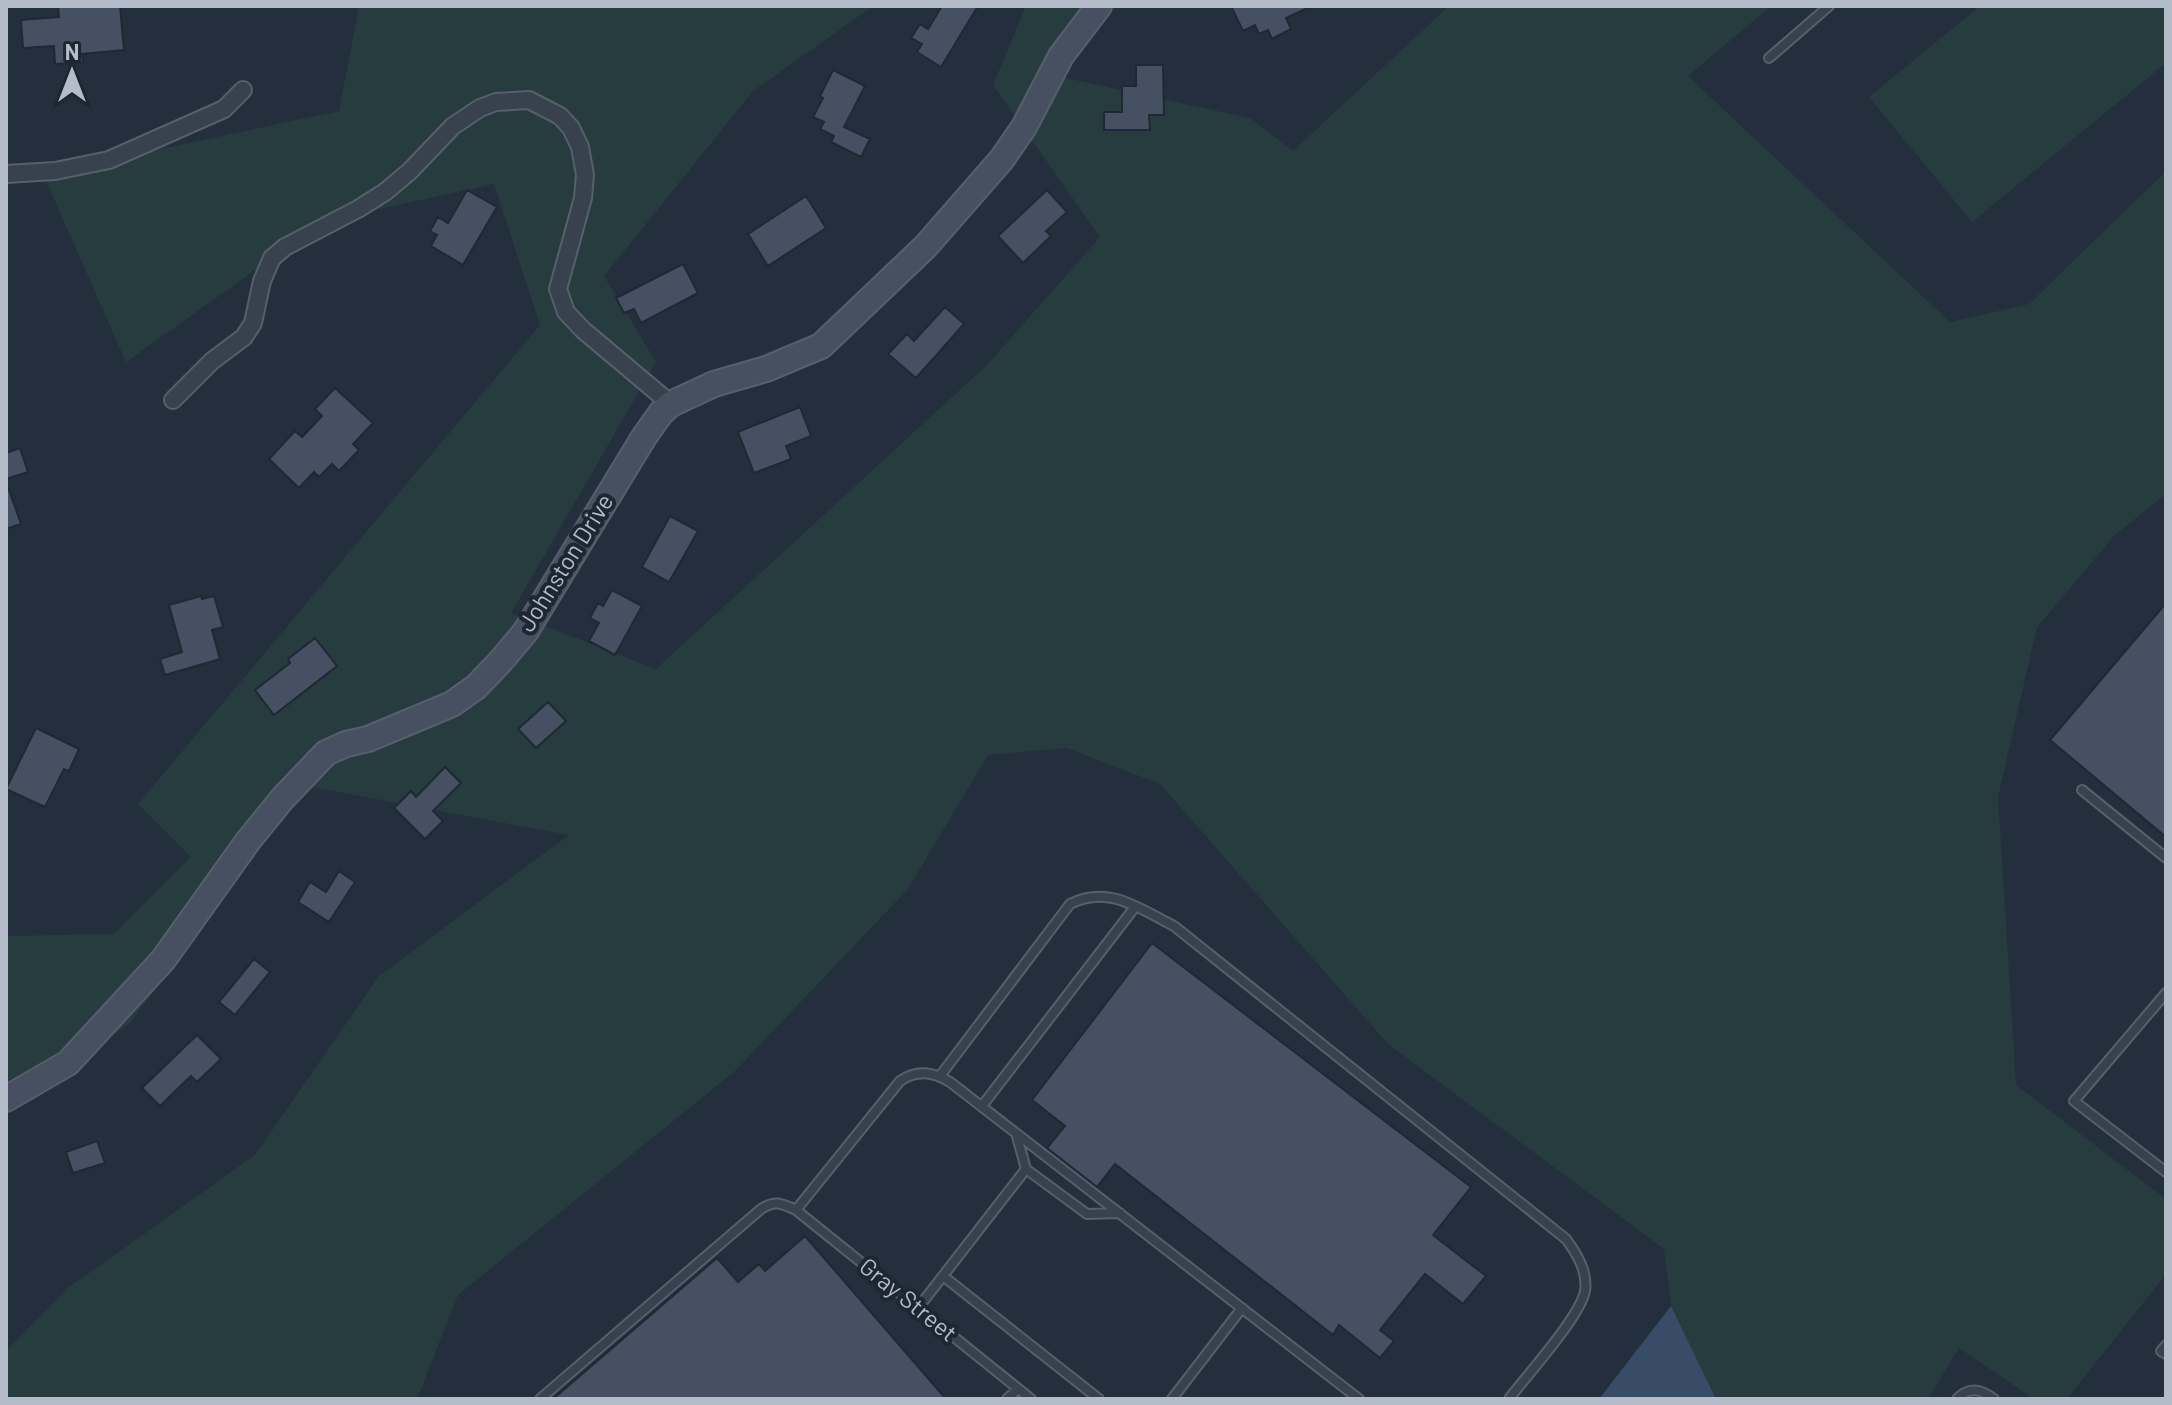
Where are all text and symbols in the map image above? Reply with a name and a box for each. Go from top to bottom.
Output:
north arrow [32,32,112,112]
text: N [65,38,79,64]
street label: Johnston Drive [511,488,619,636]
street label: Gray Street [854,1251,963,1347]

